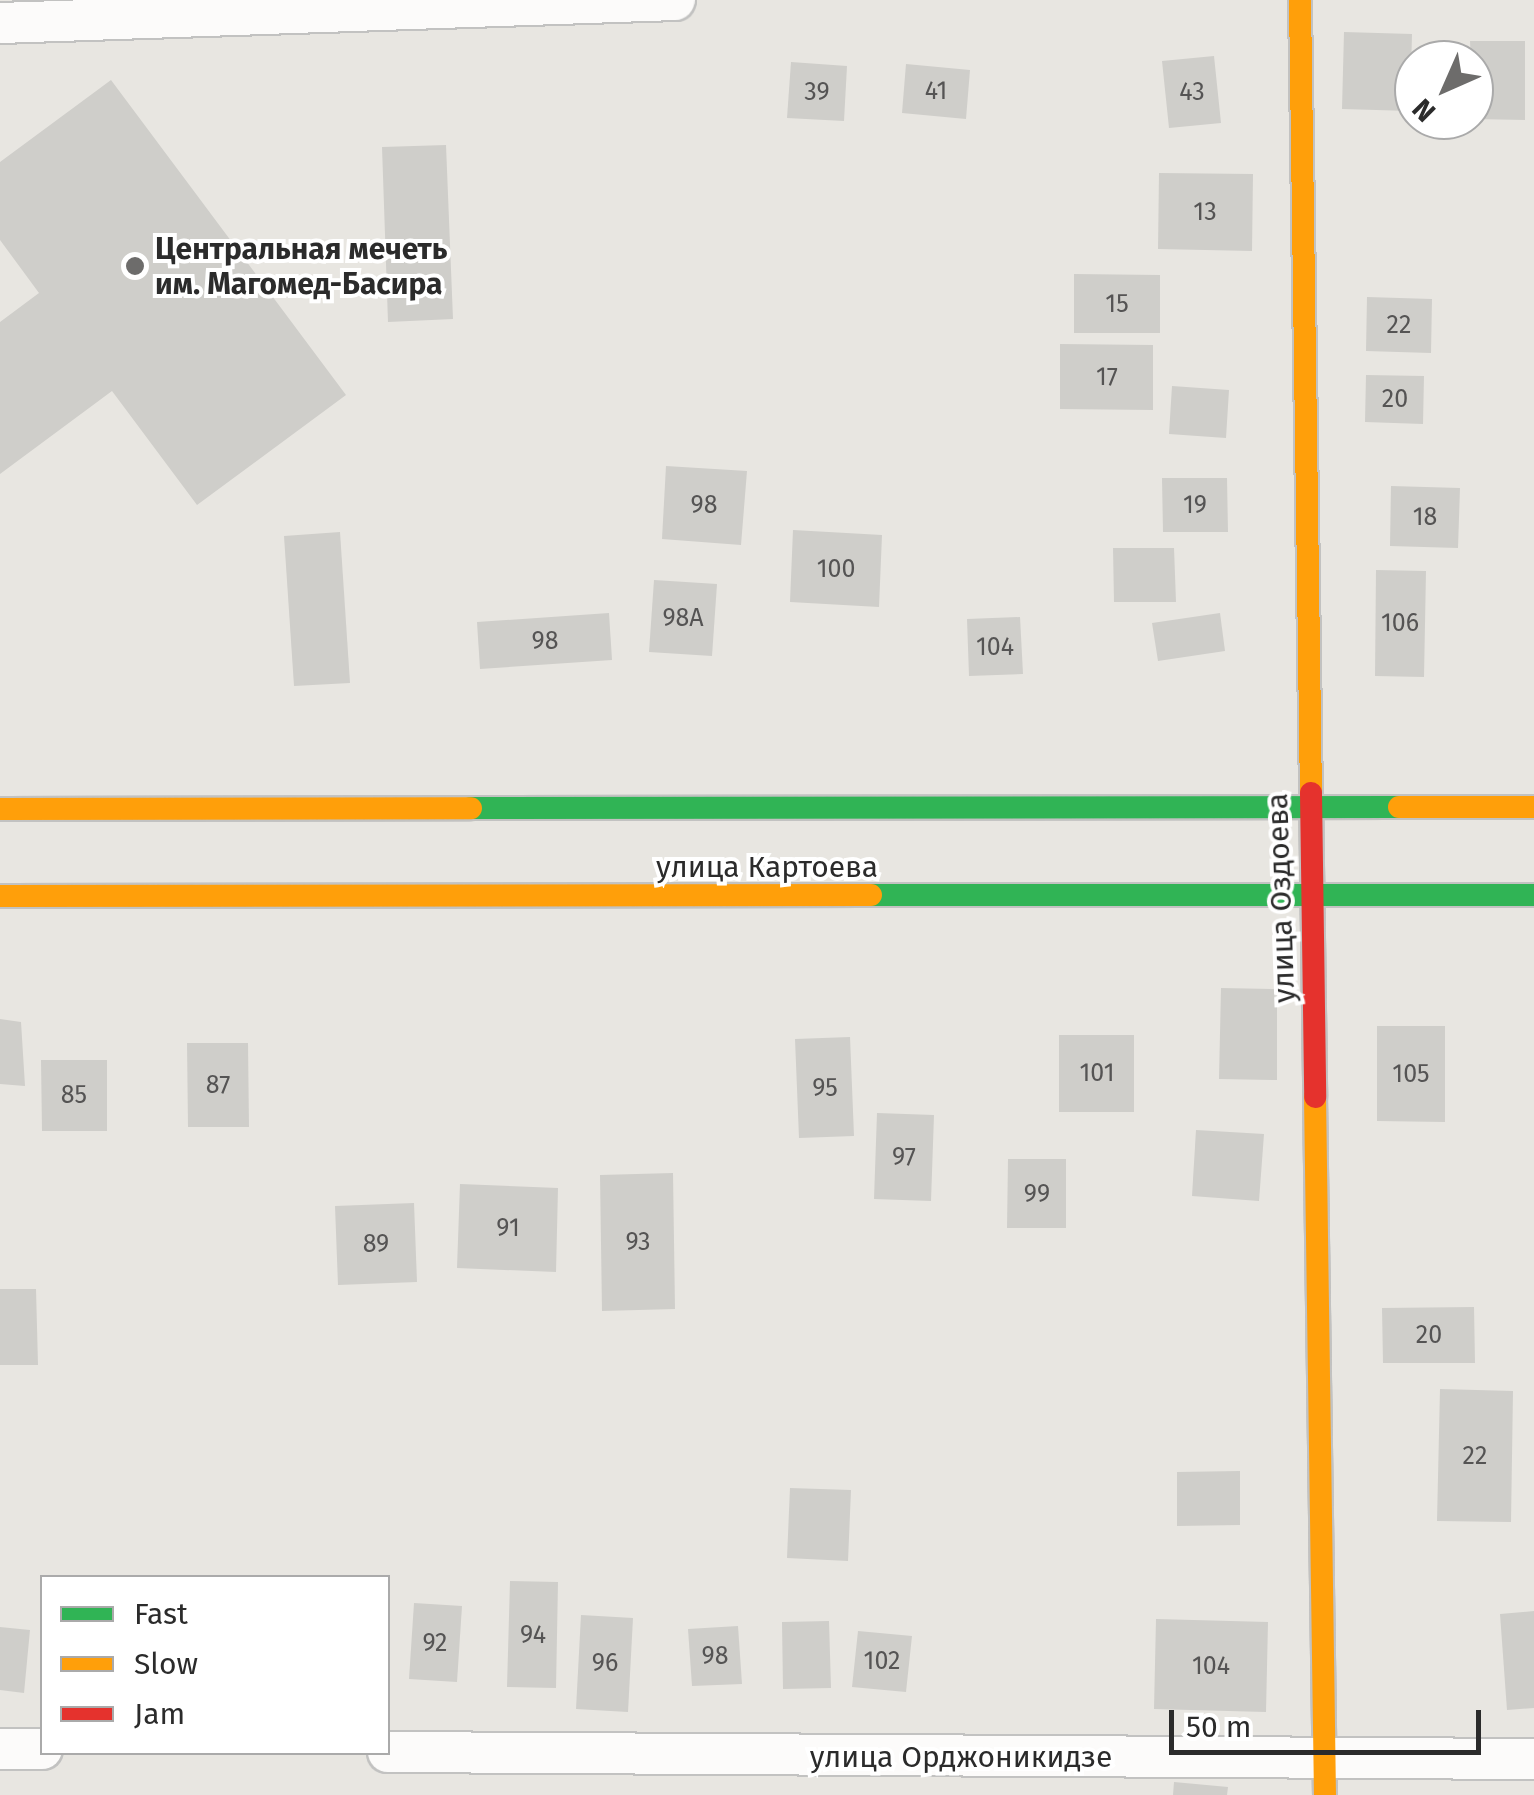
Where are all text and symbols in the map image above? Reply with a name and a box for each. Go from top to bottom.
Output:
north arrow [1394,40,1494,140]
house number: 41 [925,76,947,106]
house number: 39 [804,77,830,107]
house number: 43 [1179,77,1205,107]
text: N [1406,92,1442,128]
house number: 13 [1193,197,1217,227]
place label: Центральная мечеть им. Магомед-Басира [155,231,447,302]
marker: Центральная мечеть им. Магомед-Басира [124,255,146,277]
house number: 15 [1105,289,1129,319]
house number: 22 [1387,310,1411,340]
house number: 17 [1096,362,1118,392]
house number: 20 [1382,384,1408,414]
house number: 98 [691,490,717,520]
house number: 19 [1183,490,1207,520]
house number: 18 [1413,502,1437,532]
house number: 100 [817,554,855,584]
house number: 98А [662,603,704,633]
house number: 106 [1381,608,1419,638]
house number: 98 [532,626,558,656]
house number: 104 [976,632,1014,662]
street label: улица Оздоева [1259,792,1303,1004]
street label: улица Картоева [656,849,878,885]
house number: 101 [1080,1058,1114,1088]
house number: 105 [1392,1059,1430,1089]
house number: 87 [206,1070,230,1100]
house number: 95 [812,1073,838,1103]
house number: 85 [61,1080,87,1110]
house number: 97 [892,1142,916,1172]
house number: 99 [1024,1179,1050,1209]
house number: 91 [496,1213,520,1243]
house number: 93 [625,1227,651,1257]
house number: 89 [363,1229,389,1259]
house number: 20 [1416,1320,1442,1350]
house number: 22 [1463,1441,1487,1471]
legend [40,1575,390,1755]
text: Fast [134,1596,188,1632]
house number: 94 [520,1620,546,1650]
house number: 92 [423,1628,447,1658]
house number: 98 [702,1641,728,1671]
text: Slow [134,1646,198,1682]
house number: 102 [864,1646,900,1676]
house number: 96 [592,1648,618,1678]
house number: 104 [1192,1651,1230,1681]
scale bar [1174,1690,1486,1752]
text: Jam [134,1696,185,1732]
text: 50 m [1186,1709,1251,1745]
street label: улица Орджоникидзе [810,1739,1112,1775]

